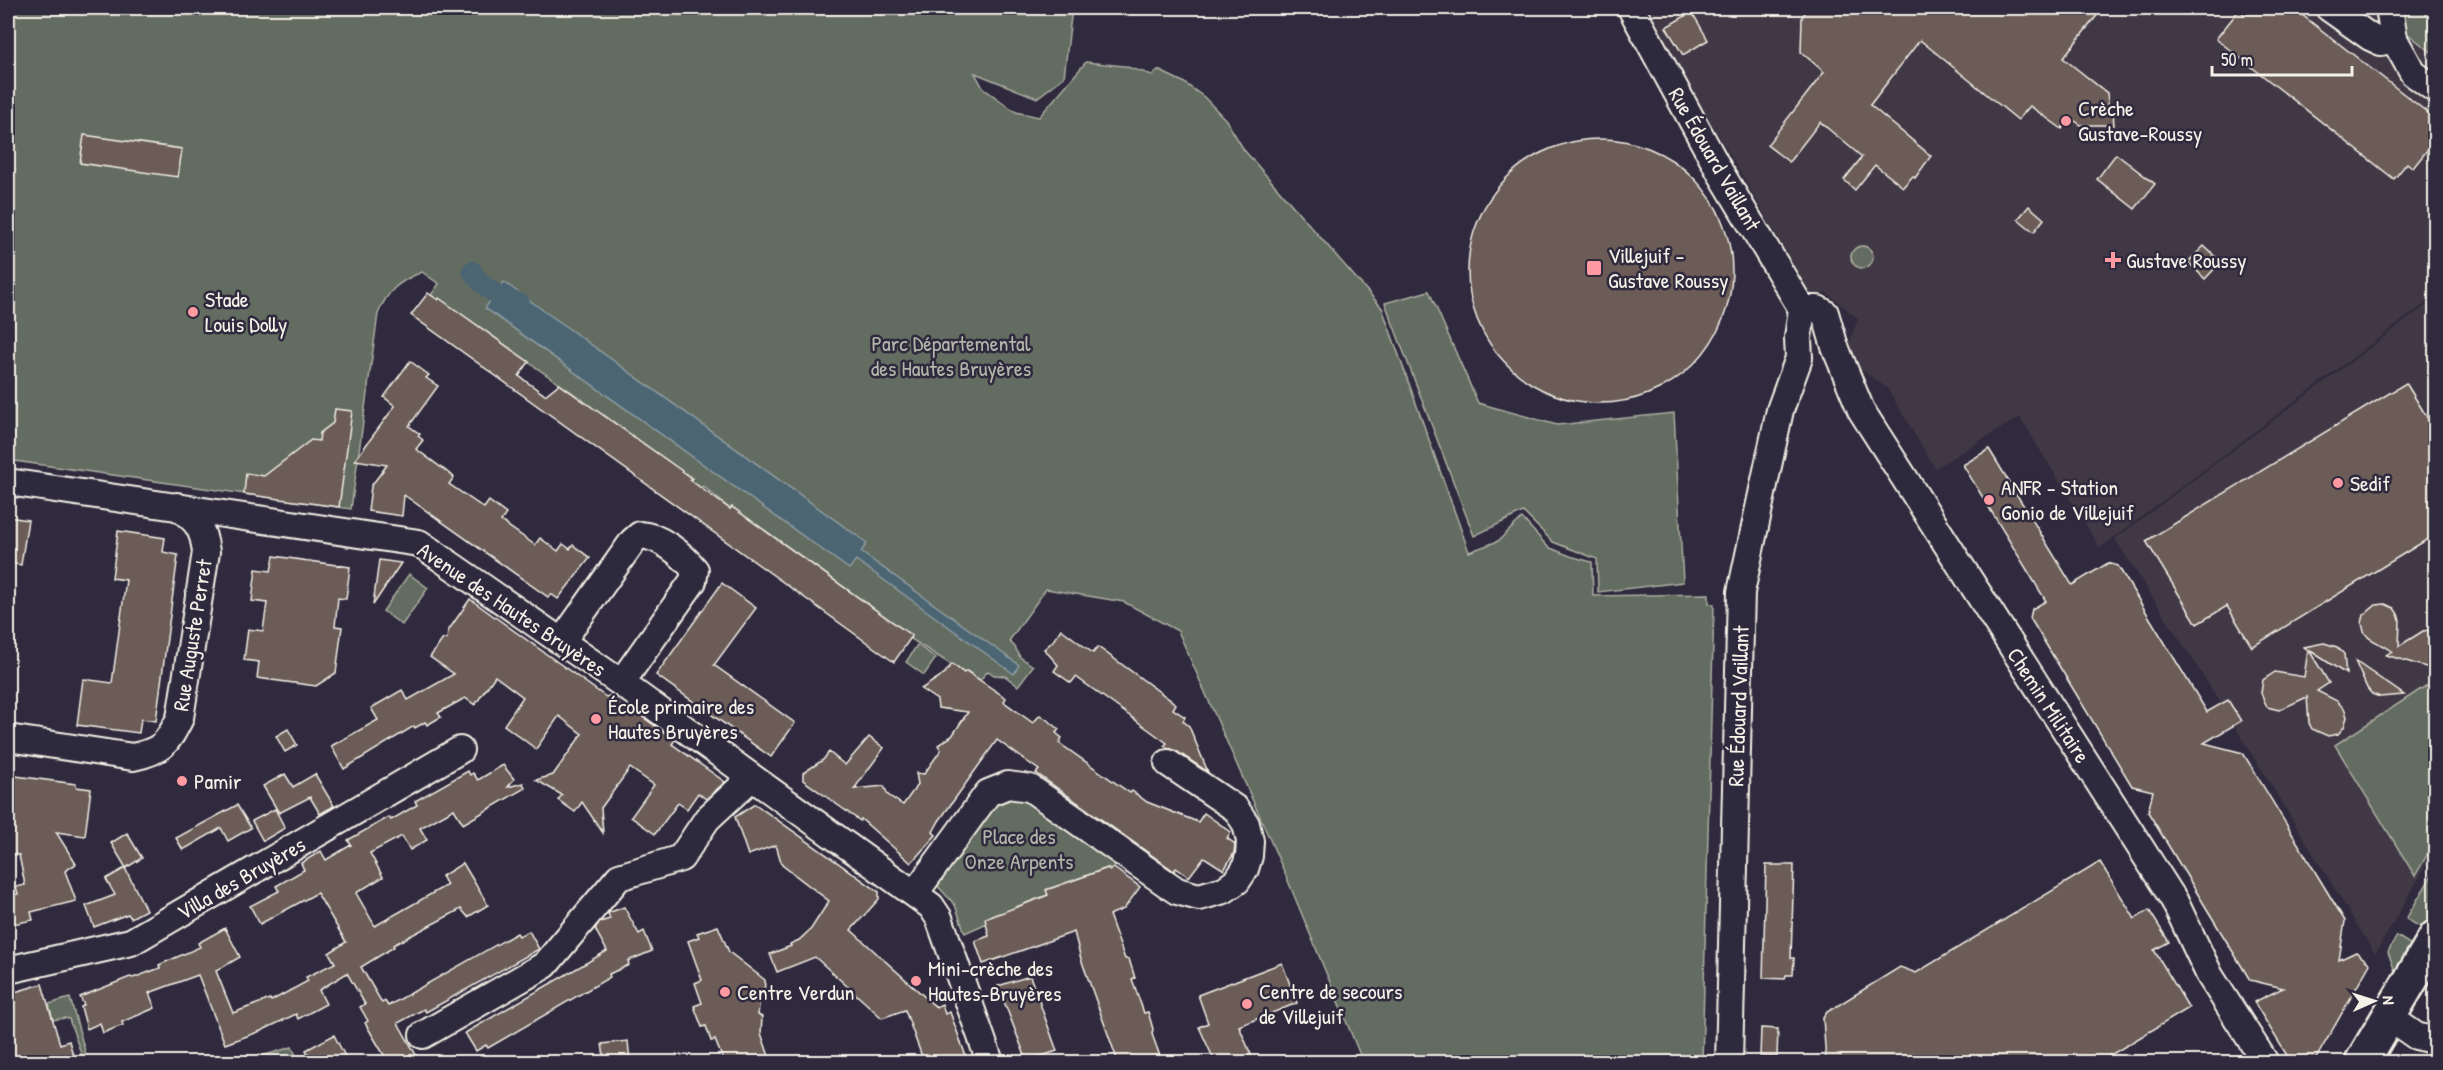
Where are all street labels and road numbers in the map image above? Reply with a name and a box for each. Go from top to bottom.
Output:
street label: Rue Édouard Vaillant [1662,82,1768,237]
street label: Avenue des Hautes Bruyères [412,535,612,683]
street label: Rue Auguste Perret [165,557,219,713]
street label: Rue Édouard Vaillant [1720,625,1756,787]
street label: Chemin Militaire [2000,641,2098,769]
street label: Villa des Bruyères [171,829,311,927]

